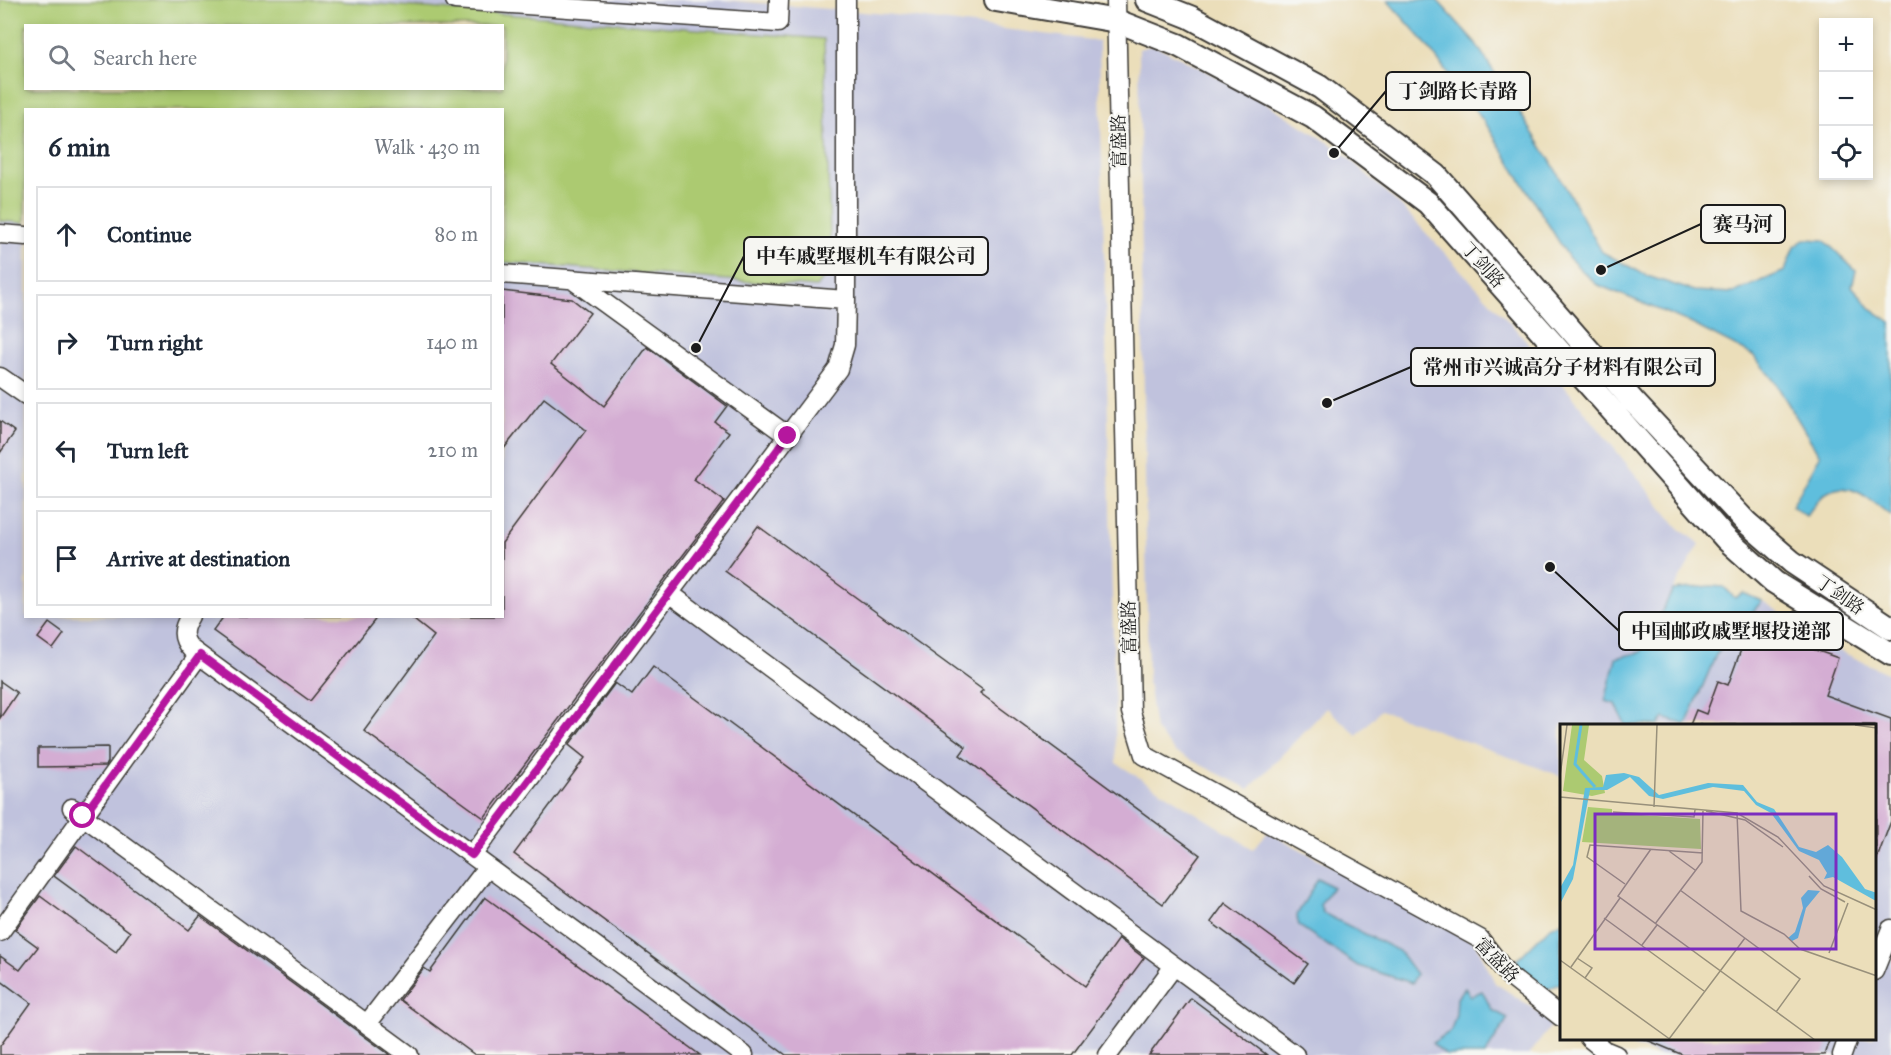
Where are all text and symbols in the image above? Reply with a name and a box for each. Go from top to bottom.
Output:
map controls [1819,18,1873,180]
button: + [1819,18,1873,72]
search box [24,24,504,90]
icon: search [45,41,78,74]
text: Search here [93,44,197,71]
callout: 丁剑路长青路 [1386,72,1530,110]
button: − [1819,72,1873,126]
text: 丁剑路长青路 [1398,79,1518,103]
street label: 富盛路 [1108,114,1130,168]
button: locate [1819,126,1873,180]
text: 6 min [48,131,110,163]
text: Walk · 430 m [374,135,480,159]
callout: 赛马河 [1701,205,1785,243]
text: 赛马河 [1713,212,1773,236]
icon: ahead [50,218,83,251]
text: Continue [107,221,192,248]
text: 80 m [435,222,478,246]
callout: 中车戚墅堰机车有限公司 [744,237,988,275]
street label: 丁剑路 [1457,238,1509,292]
text: 中车戚墅堰机车有限公司 [756,244,976,268]
icon: right [50,326,83,359]
text: Turn right [107,329,203,356]
text: 140 m [426,330,478,354]
callout: 常州市兴诚高分子材料有限公司 [1411,348,1715,386]
text: 常州市兴诚高分子材料有限公司 [1423,355,1703,379]
route end [774,422,800,448]
icon: left [50,434,83,467]
text: Turn left [107,437,189,464]
text: 210 m [428,438,478,462]
icon: arrive [50,542,83,575]
text: Arrive at destination [107,545,290,572]
street label: 丁剑路 [1812,571,1868,619]
street label: 富盛路 [1118,600,1140,654]
callout: 中国邮政戚墅堰投递部 [1619,612,1843,650]
text: 中国邮政戚墅堰投递部 [1631,619,1831,643]
inset map [1560,724,1876,1040]
route start [69,802,95,828]
street label: 富盛路 [1470,933,1524,987]

